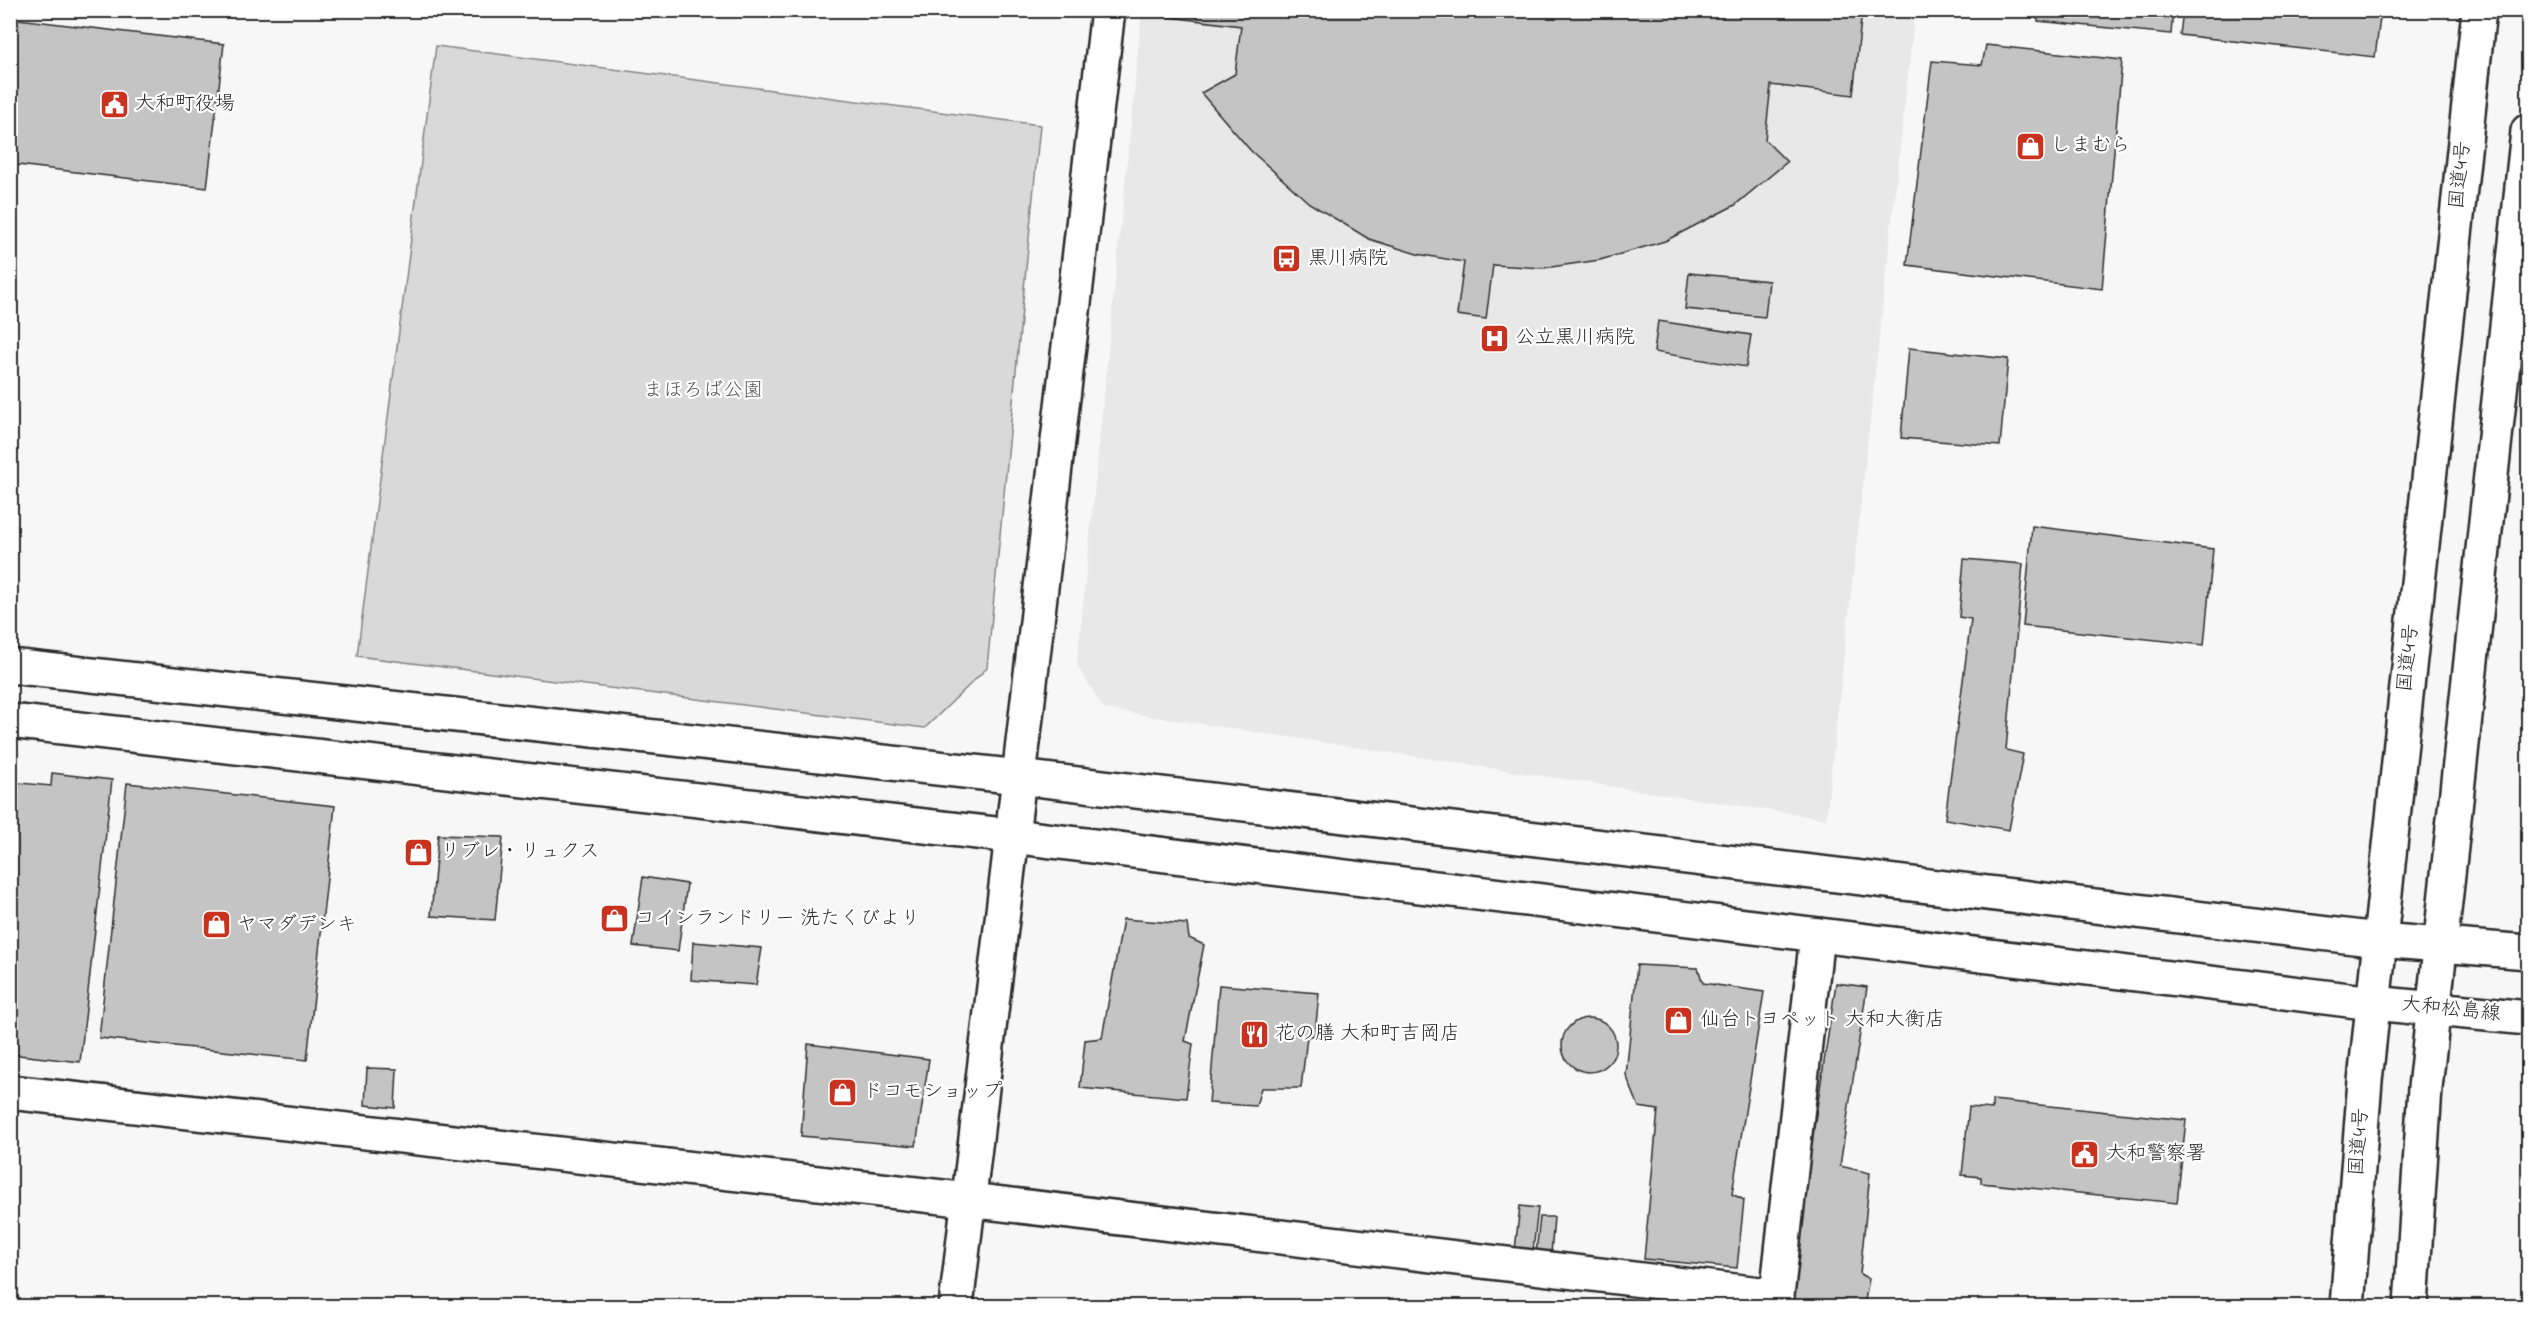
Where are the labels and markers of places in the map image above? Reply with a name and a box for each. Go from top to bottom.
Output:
public building icon: 大和町役場 [98,88,130,120]
place label: 大和町役場 [135,90,235,119]
shop icon: しまむら [2014,130,2046,162]
place label: しまむら [2051,132,2131,161]
bus stop icon: 黒川病院 [1271,243,1303,275]
place label: 黒川病院 [1308,245,1388,274]
hospital icon: 公立黒川病院 [1478,322,1510,354]
place label: 公立黒川病院 [1515,324,1635,353]
shop icon: リブレ・リュクス [403,836,435,868]
place label: リブレ・リュクス [440,838,600,867]
shop icon: コインランドリー 洗たくびより [598,903,630,935]
place label: コインランドリー 洗たくびより [635,905,920,934]
shop icon: ヤマダデンキ [200,909,232,941]
place label: ヤマダデンキ [237,911,357,940]
shop icon: 仙台トヨペット 大和大衡店 [1663,1004,1695,1036]
place label: 仙台トヨペット 大和大衡店 [1700,1006,1945,1035]
restaurant icon: 花の膳 大和町吉岡店 [1238,1018,1270,1050]
place label: 花の膳 大和町吉岡店 [1275,1020,1460,1049]
shop icon: ドコモショップ [826,1076,858,1108]
place label: ドコモショップ [863,1078,1002,1107]
public building icon: 大和警察署 [2069,1138,2101,1170]
place label: 大和警察署 [2106,1140,2206,1169]

